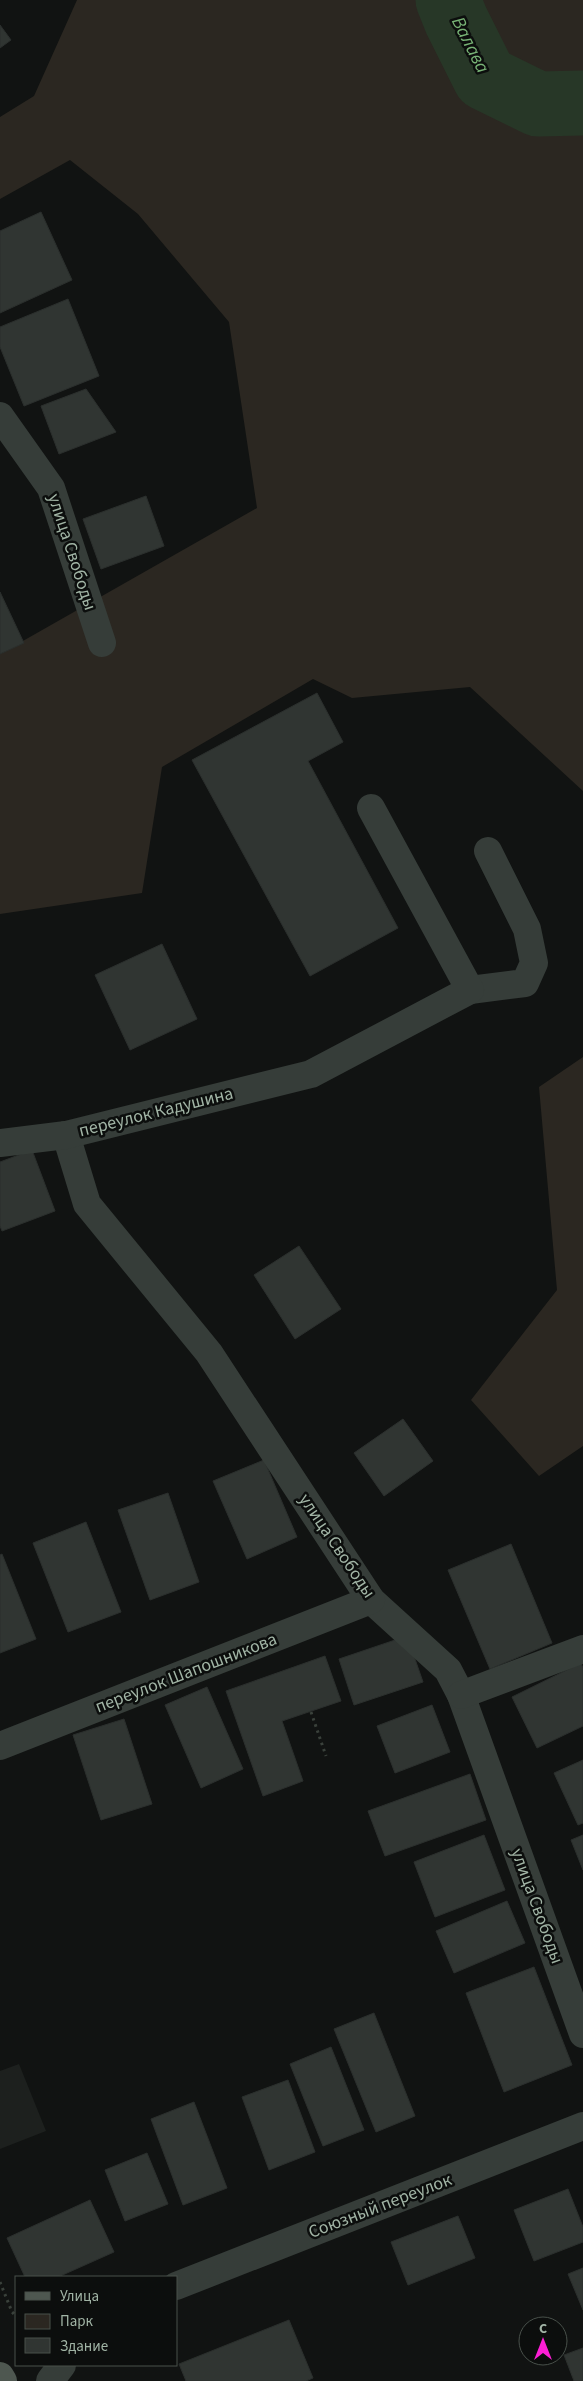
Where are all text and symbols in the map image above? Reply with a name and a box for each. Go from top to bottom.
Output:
water label: Валава [444,12,496,78]
street label: улица Свободы [41,490,103,614]
street label: переулок Кадушина [76,1081,236,1143]
street label: улица Свободы [293,1489,381,1603]
street label: переулок Шапошникова [91,1627,281,1719]
street label: улица Свободы [505,1845,569,1967]
street label: Союзный переулок [305,2167,455,2245]
legend [15,2276,178,2366]
text: Улица [60,2286,99,2307]
text: Парк [60,2311,94,2332]
north arrow [518,2316,568,2366]
text: С [539,2319,547,2339]
text: Здание [60,2336,108,2357]

